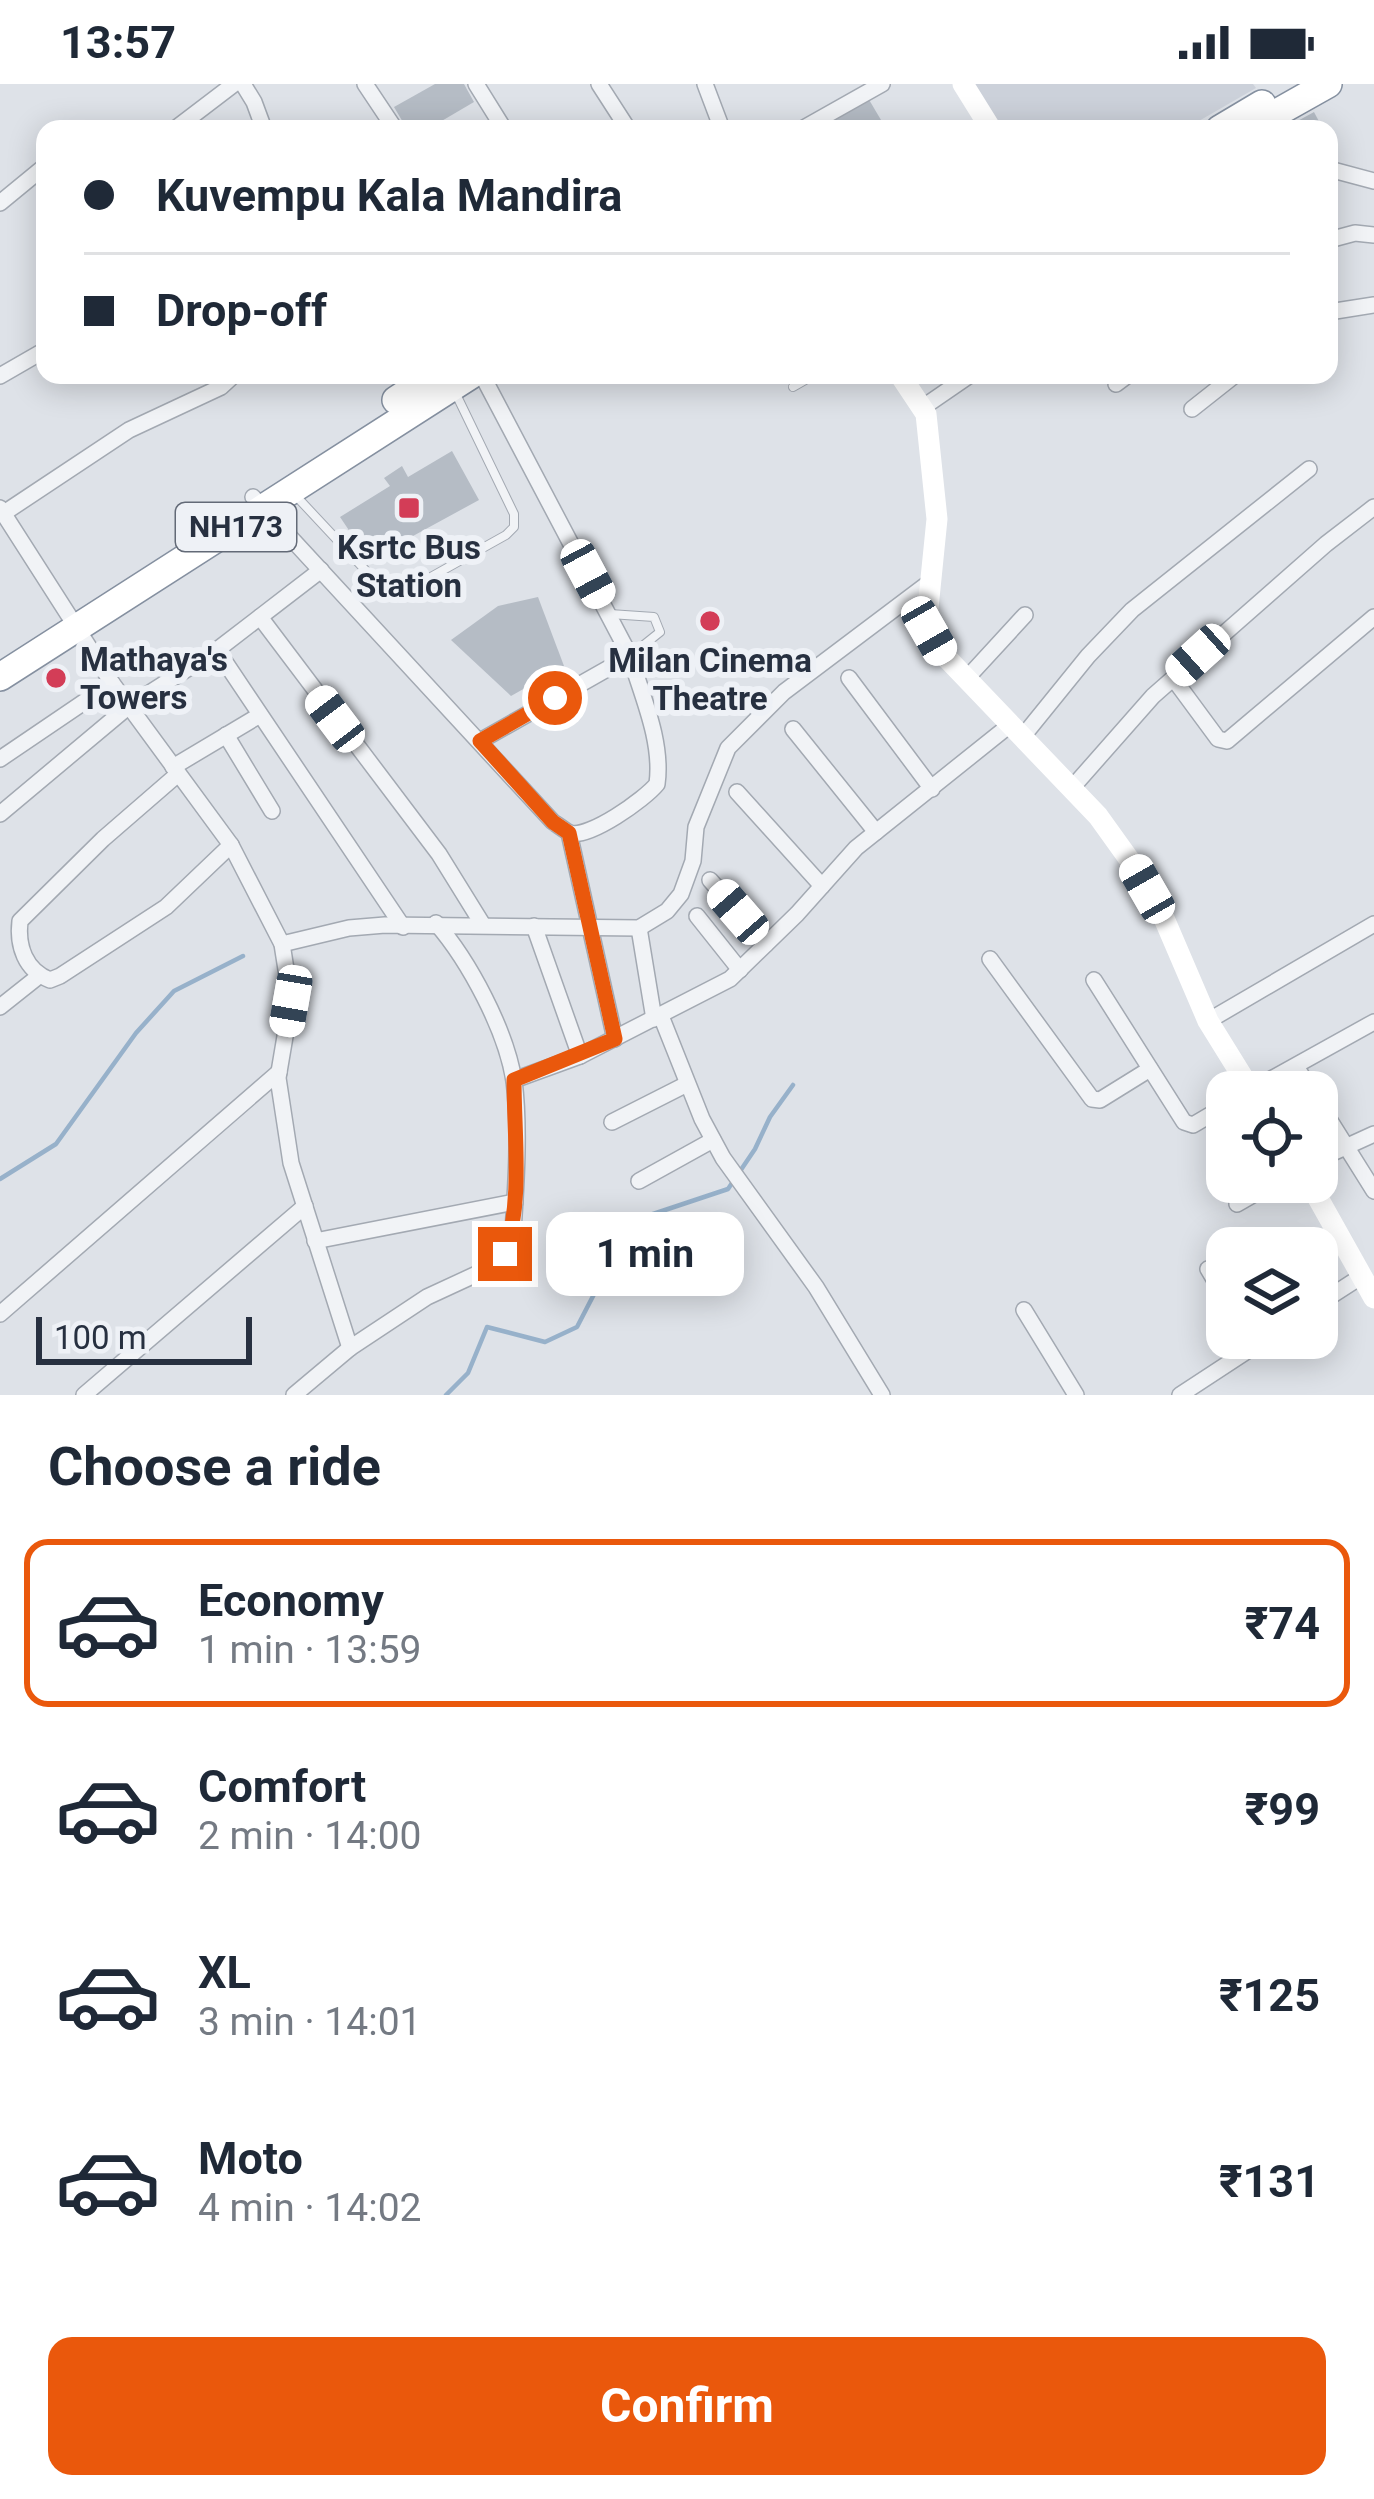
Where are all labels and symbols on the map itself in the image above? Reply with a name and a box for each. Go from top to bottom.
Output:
marker: Ksrtc Bus Station [396,495,422,521]
road number: NH173 [176,503,296,551]
place label: Ksrtc Bus Station [337,528,481,605]
car [555,534,621,614]
car [895,591,963,671]
marker: Milan Cinema Theatre [697,608,723,634]
car [1159,618,1237,692]
place label: Mathaya's Towers [80,640,228,717]
place label: Milan Cinema Theatre [608,641,812,718]
marker: Mathaya's Towers [43,665,69,691]
route start [528,671,582,725]
car [299,679,371,759]
car [1113,849,1181,929]
car [701,873,775,951]
car [267,962,315,1040]
callout: 1 min [547,1212,745,1296]
route end [478,1227,532,1281]
scale bar [36,1311,252,1364]

